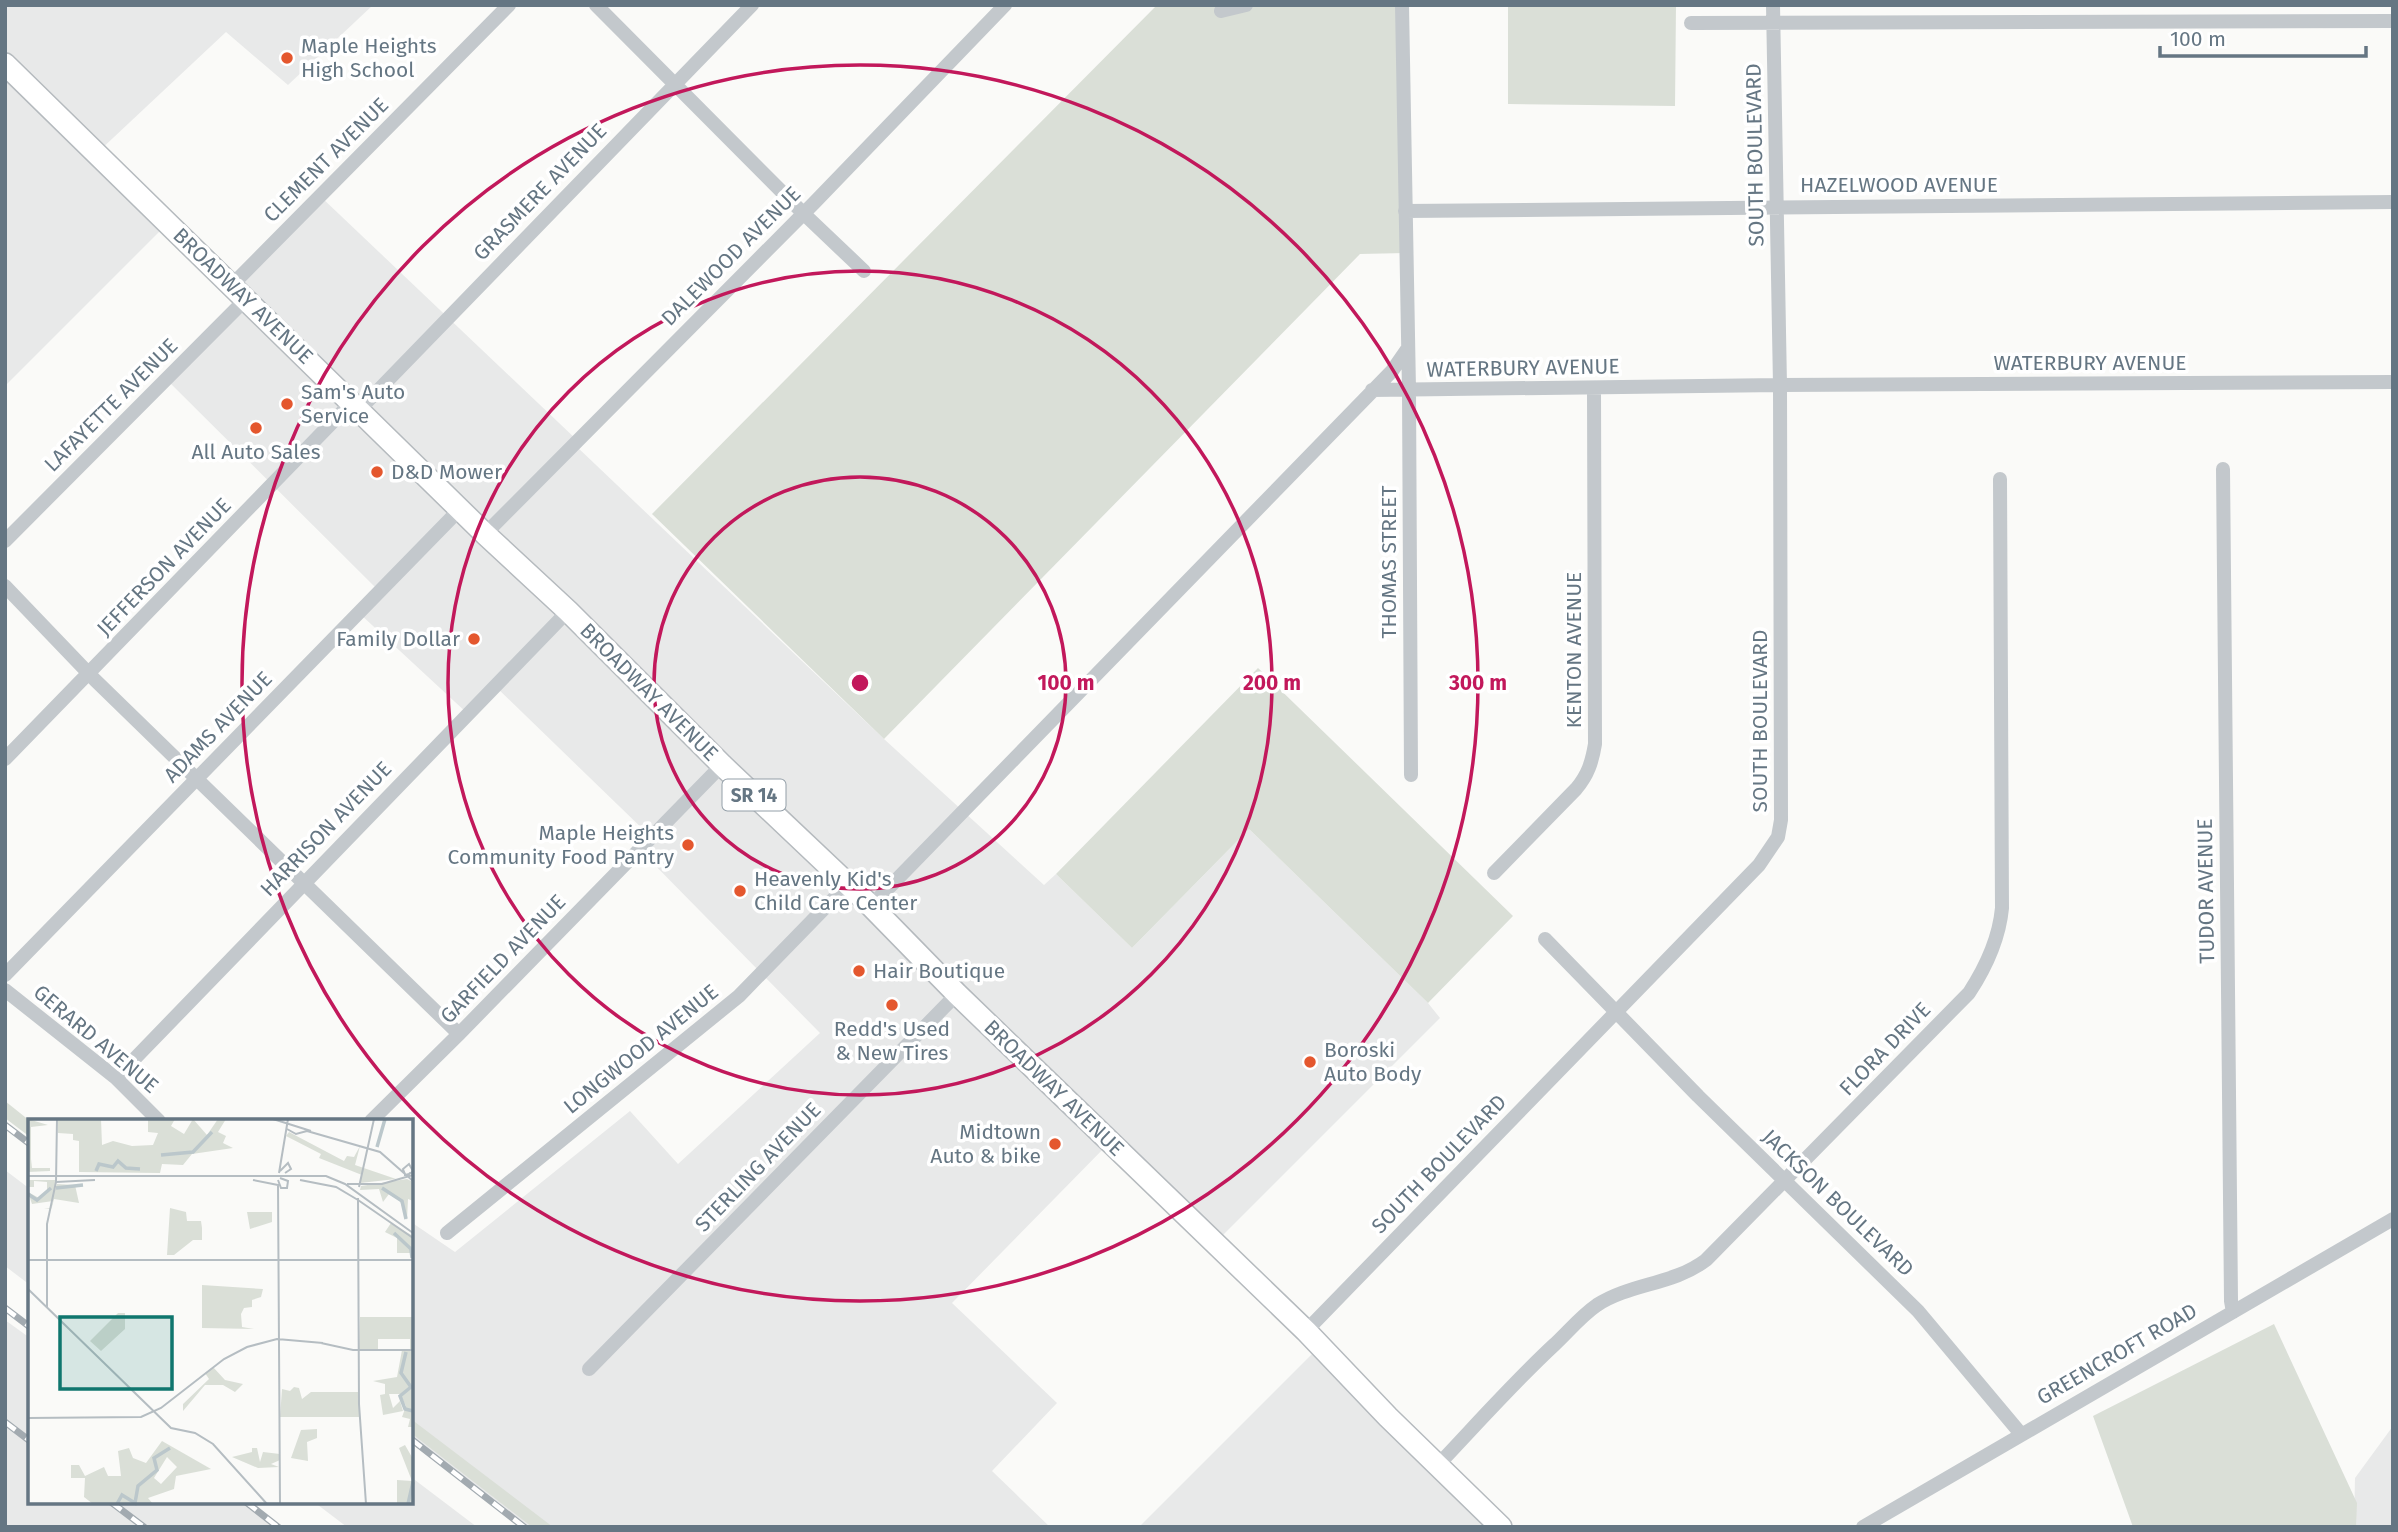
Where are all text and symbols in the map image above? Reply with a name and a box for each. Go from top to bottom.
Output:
scale bar [2160,14,2366,58]
text: 100 m [2170,26,2226,52]
place label: Maple Heights High School [301,33,437,83]
marker: Maple Heights High School [279,50,295,66]
street label: SOUTH BOULEVARD [1740,63,1770,247]
street label: CLEMENT AVENUE [258,92,394,228]
street label: GRASMERE AVENUE [468,118,612,266]
street label: HAZELWOOD AVENUE [1800,172,1998,198]
street label: DALEWOOD AVENUE [656,181,806,331]
street label: BROADWAY AVENUE [168,222,318,370]
street label: LAFAYETTE AVENUE [39,333,183,477]
street label: WATERBURY AVENUE [1993,350,2187,376]
street label: WATERBURY AVENUE [1426,353,1620,383]
place label: Sam's Auto Service [301,379,405,429]
marker: Sam's Auto Service [279,396,295,412]
marker: All Auto Sales [248,420,264,436]
place label: All Auto Sales [191,439,321,465]
place label: D&D Mower [391,459,502,485]
marker: D&D Mower [369,464,385,480]
street label: THOMAS STREET [1376,485,1402,638]
street label: JEFFERSON AVENUE [91,492,237,642]
street label: KENTON AVENUE [1561,572,1587,728]
street label: BROADWAY AVENUE [574,617,724,767]
place label: Family Dollar [336,626,460,652]
street label: SOUTH BOULEVARD [1747,629,1773,813]
marker: Family Dollar [466,631,482,647]
street label: ADAMS AVENUE [158,666,278,788]
text: 100 m [1037,670,1095,696]
text: 200 m [1243,670,1301,696]
text: 300 m [1448,670,1507,696]
centre of rings [848,671,872,695]
street label: HARRISON AVENUE [255,756,397,902]
road number: SR 14 [722,780,786,810]
street label: TUDOR AVENUE [2192,818,2220,964]
place label: Maple Heights Community Food Pantry [448,820,675,870]
marker: Maple Heights Community Food Pantry [680,837,696,853]
place label: Heavenly Kid's Child Care Center [754,866,917,916]
marker: Heavenly Kid's Child Care Center [732,883,748,899]
street label: GARFIELD AVENUE [435,889,571,1029]
place label: Hair Boutique [873,958,1005,984]
marker: Hair Boutique [851,963,867,979]
street label: GERARD AVENUE [28,979,164,1099]
street label: LONGWOOD AVENUE [558,979,724,1119]
marker: Redd's Used & New Tires [884,997,900,1013]
street label: FLORA DRIVE [1834,997,1936,1101]
street label: BROADWAY AVENUE [979,1014,1129,1162]
place label: Redd's Used & New Tires [834,1016,950,1066]
place label: Boroski Auto Body [1324,1037,1422,1087]
marker: Boroski Auto Body [1302,1054,1318,1070]
street label: SOUTH BOULEVARD [1366,1089,1512,1239]
street label: STERLING AVENUE [690,1097,826,1237]
inset map [28,1119,413,1504]
place label: Midtown Auto & bike [930,1119,1041,1169]
street label: JACKSON BOULEVARD [1757,1124,1919,1282]
marker: Midtown Auto & bike [1047,1136,1063,1152]
street label: GREENCROFT ROAD [2032,1298,2202,1410]

